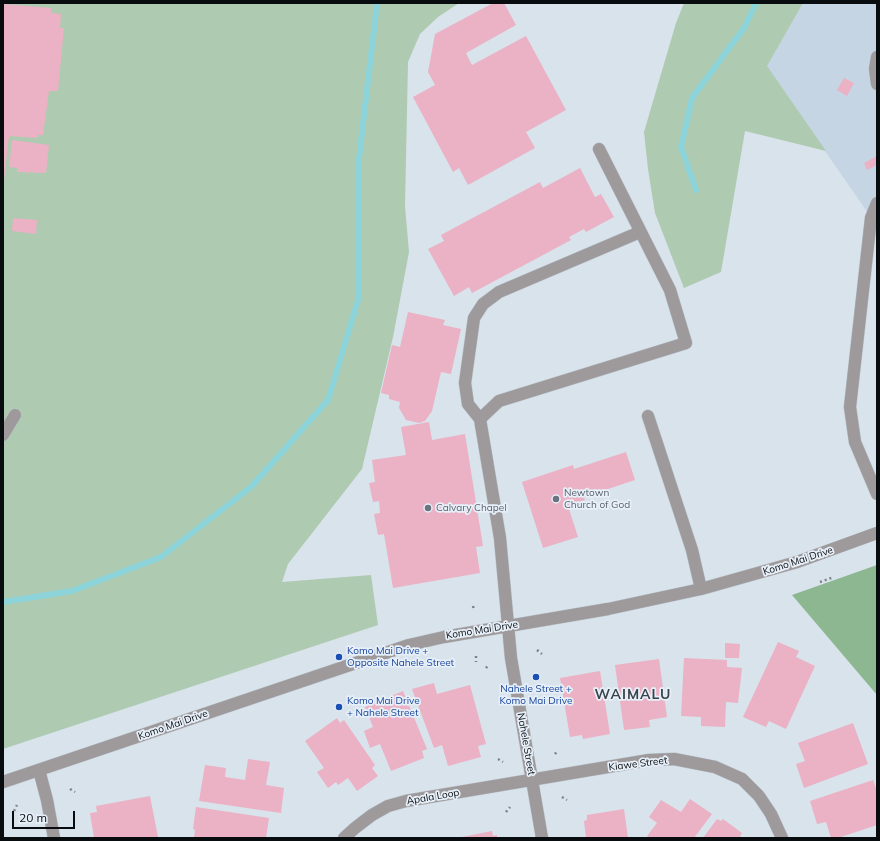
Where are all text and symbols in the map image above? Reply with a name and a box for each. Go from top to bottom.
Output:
place label: Newtown Church of God [564,487,630,510]
marker: Newtown Church of God [551,494,561,504]
place label: Calvary Chapel [436,502,507,514]
marker: Calvary Chapel [423,503,433,513]
street label: Komo Mai Drive [762,544,834,578]
street label: Komo Mai Drive [445,618,519,642]
place label: Komo Mai Drive + Opposite Nahele Street [347,645,454,668]
marker: Komo Mai Drive + Opposite Nahele Street [334,652,344,662]
marker: Nahele Street + Komo Mai Drive [531,672,541,682]
place label: Nahele Street + Komo Mai Drive [500,683,572,706]
district label: WAIMALU [595,687,671,703]
place label: Komo Mai Drive + Nahele Street [347,695,420,718]
marker: Komo Mai Drive + Nahele Street [334,702,344,712]
street label: Komo Mai Drive [137,707,209,743]
street label: Nahele Street [515,712,537,776]
street label: Kiawe Street [608,754,668,774]
street label: Apala Loop [406,786,460,808]
scale bar [14,803,77,829]
text: 20 m [19,810,47,825]

